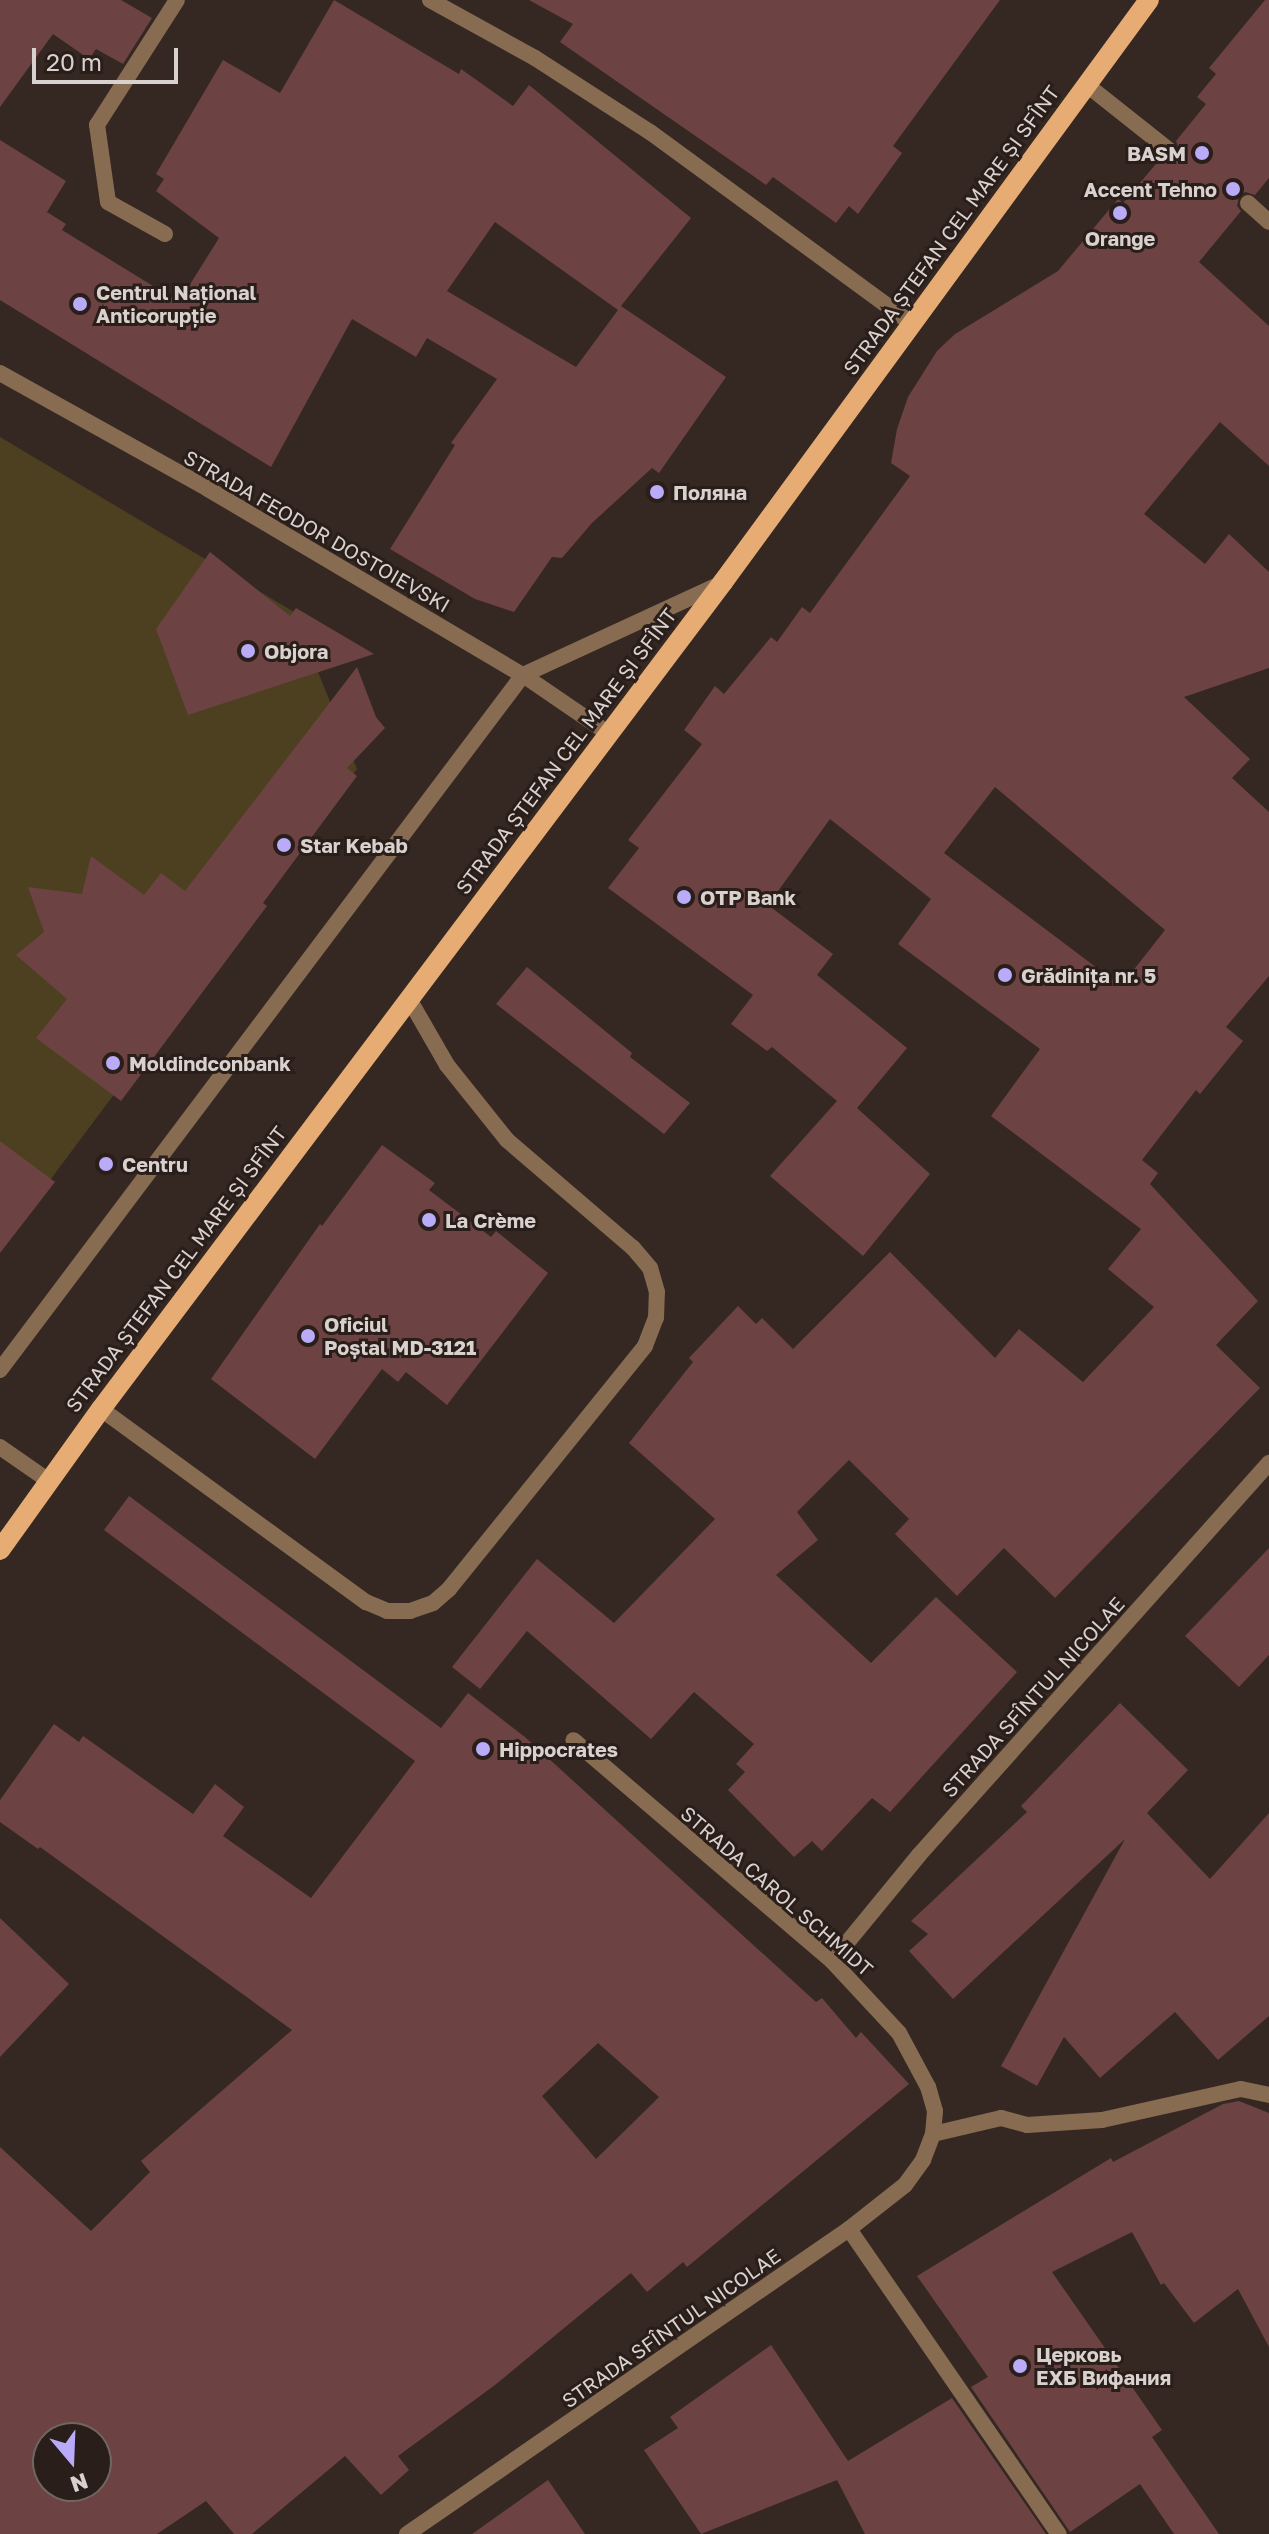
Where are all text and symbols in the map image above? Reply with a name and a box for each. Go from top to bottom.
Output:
scale bar [36,32,182,82]
text: 20 m [46,47,102,76]
street label: STRADA ȘTEFAN CEL MARE ȘI SFÎNT [838,81,1064,379]
place label: BASM [1127,141,1186,165]
marker: BASM [1193,144,1211,162]
place label: Accent Tehno [1084,177,1217,201]
marker: Accent Tehno [1224,180,1242,198]
marker: Orange [1111,204,1129,222]
place label: Orange [1085,226,1155,250]
place label: Centrul Național Anticorupție [96,280,256,327]
marker: Centrul Național Anticorupție [71,295,89,313]
street label: STRADA FЕODOR DOSTOIEVSKI [180,445,454,617]
place label: Поляна [673,480,747,504]
marker: Поляна [648,483,666,501]
street label: STRADA ȘTEFAN CEL MARE ȘI SFÎNT [451,603,681,899]
place label: Objora [264,639,328,663]
marker: Objora [239,642,257,660]
place label: Star Kebab [300,833,408,857]
marker: Star Kebab [275,836,293,854]
place label: OTP Bank [700,885,796,909]
marker: OTP Bank [675,888,693,906]
place label: Grădinița nr. 5 [1021,963,1156,987]
marker: Grădinița nr. 5 [996,966,1014,984]
place label: Moldindconbank [129,1051,291,1075]
marker: Moldindconbank [104,1054,122,1072]
street label: STRADA ȘTEFAN CEL MARE ȘI SFÎNT [61,1121,291,1417]
place label: Centru [122,1152,188,1176]
marker: Centru [97,1155,115,1173]
place label: La Crème [445,1208,536,1232]
marker: La Crème [420,1211,438,1229]
place label: Oficiul Poștal MD-3121 [324,1312,476,1359]
marker: Oficiul Poștal MD-3121 [299,1327,317,1345]
street label: STRADA SFÎNTUL NICOLAE [937,1592,1129,1802]
place label: Hippocrates [499,1737,618,1761]
marker: Hippocrates [474,1740,492,1758]
street label: STRADA CAROL SCHMIDT [676,1801,878,1981]
street label: STRADA SFÎNTUL NICOLAE [557,2243,785,2413]
place label: Церковь ЕХБ Вифания [1036,2342,1171,2389]
marker: Церковь ЕХБ Вифания [1011,2357,1029,2375]
north arrow [32,2422,112,2502]
text: N [67,2468,92,2499]

